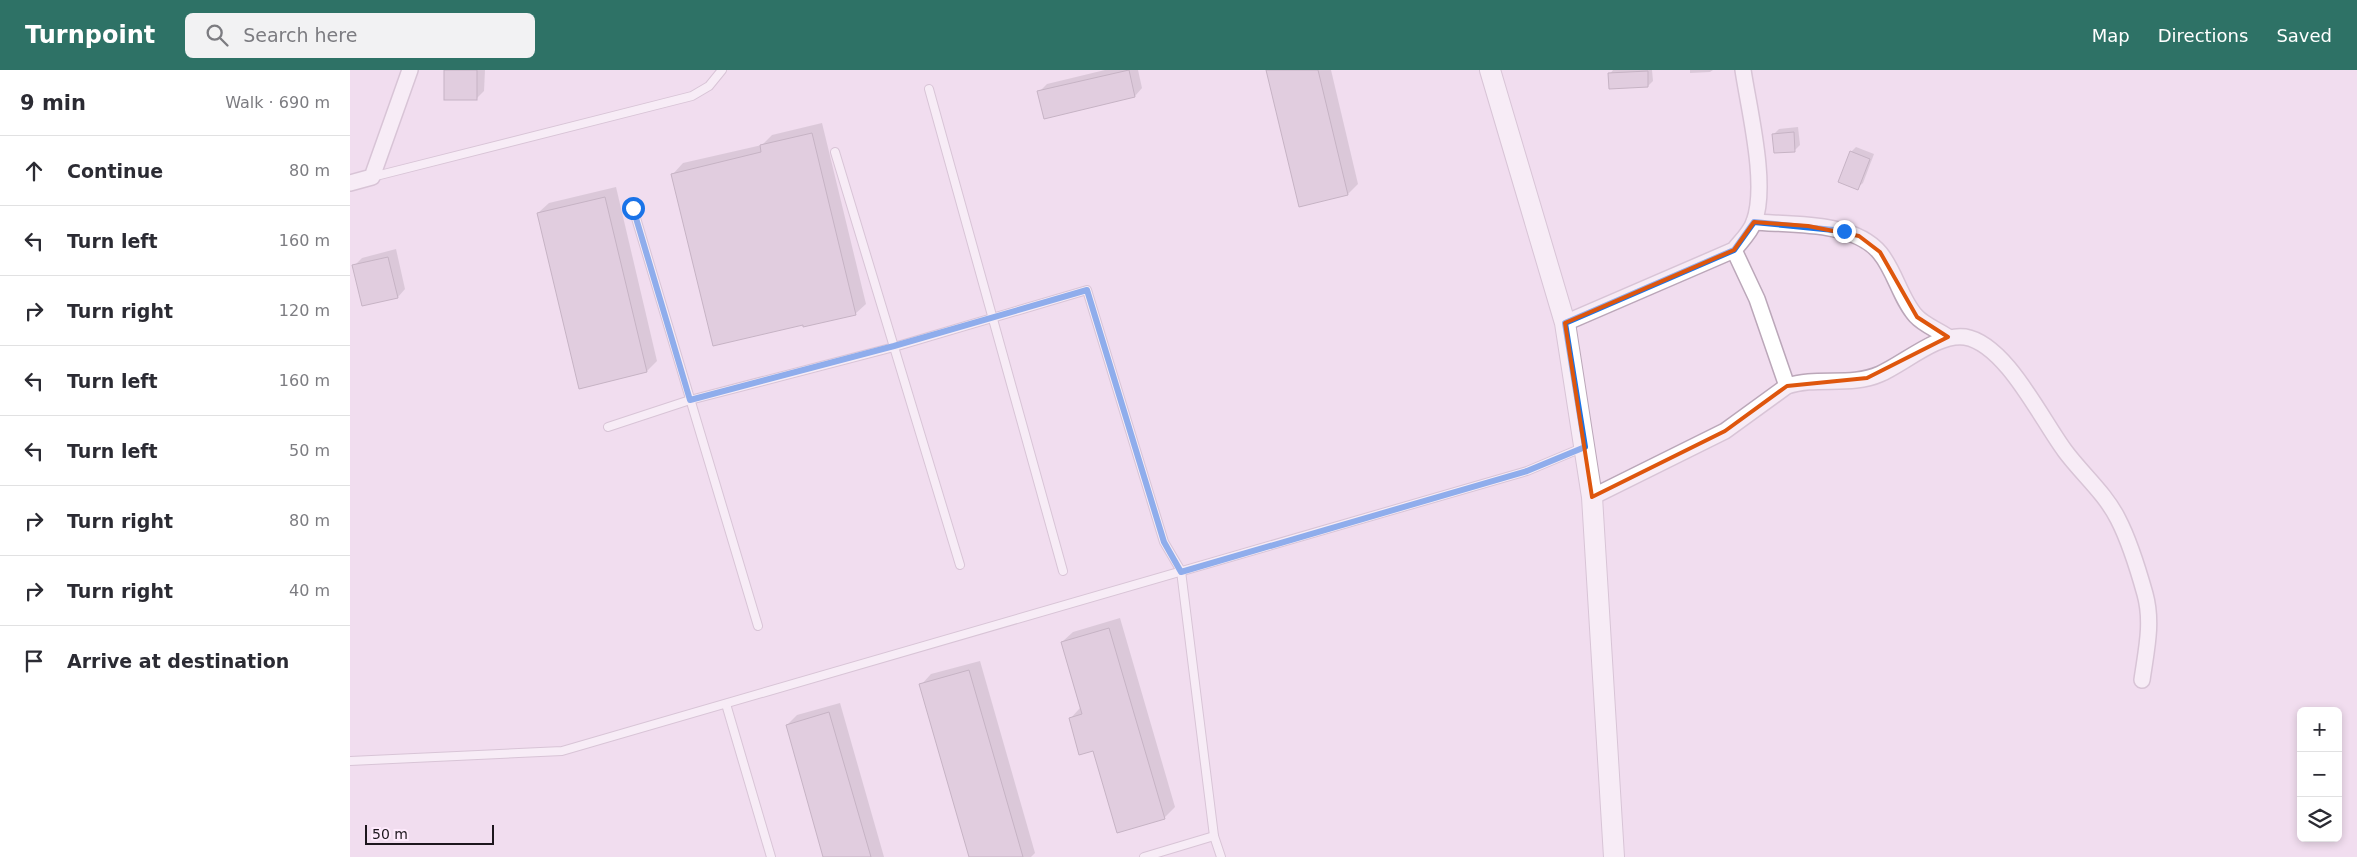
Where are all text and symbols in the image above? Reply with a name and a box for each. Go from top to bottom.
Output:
search box [185,13,535,58]
text: Turnpoint [25,21,155,49]
icon: search [203,21,231,49]
text: Search here [243,24,357,46]
text: Map [2092,25,2130,46]
text: Directions [2158,25,2248,46]
text: Saved [2276,25,2332,46]
text: 9 min [20,91,86,115]
text: Walk · 690 m [225,93,330,112]
icon: ahead [20,157,48,185]
text: Continue [67,160,163,182]
text: 80 m [289,161,330,180]
route start [622,197,645,220]
route end [1833,220,1856,243]
icon: left [20,227,48,255]
text: Turn left [67,230,158,252]
text: 160 m [279,231,330,250]
icon: right [20,297,48,325]
text: Turn right [67,300,173,322]
text: 120 m [279,301,330,320]
icon: left [20,367,48,395]
text: Turn left [67,370,158,392]
text: 160 m [279,371,330,390]
icon: left [20,437,48,465]
text: Turn left [67,440,158,462]
text: 50 m [289,441,330,460]
icon: right [20,507,48,535]
text: Turn right [67,510,173,532]
text: 80 m [289,511,330,530]
icon: right [20,577,48,605]
text: Turn right [67,580,173,602]
text: 40 m [289,581,330,600]
icon: arrive [20,647,48,675]
text: Arrive at destination [67,650,289,672]
map controls [2297,707,2342,842]
button: + [2297,707,2342,752]
button: − [2297,752,2342,797]
button: layers [2297,797,2342,842]
scale bar [365,822,494,845]
text: 50 m [372,826,408,842]

